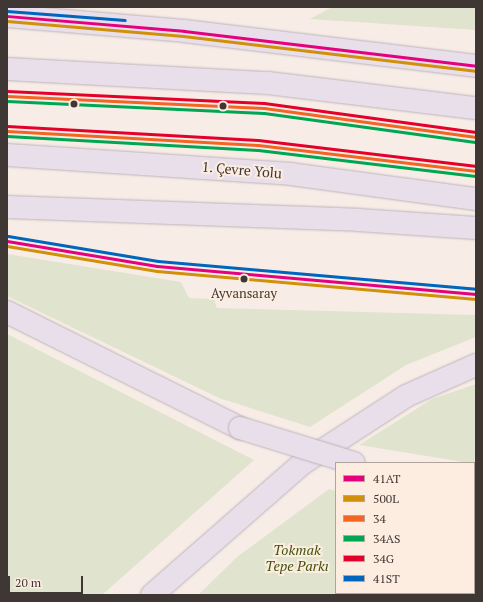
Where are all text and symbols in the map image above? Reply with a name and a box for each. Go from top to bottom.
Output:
unlabelled marker [69,99,79,109]
unlabelled marker [218,101,228,111]
street label: 1. Çevre Yolu [201,158,283,182]
marker: Ayvansaray [239,274,249,284]
place label: Ayvansaray [211,285,277,301]
legend [335,462,475,594]
text: 41AT [373,471,400,486]
text: 500L [373,491,399,506]
text: 34 [373,511,386,526]
text: 34AS [373,531,400,546]
park label: Tokmak Tepe Parkı [265,542,329,574]
text: 34G [373,551,394,566]
scale bar [10,568,85,594]
text: 41ST [373,571,400,586]
text: 20 m [15,575,41,590]

